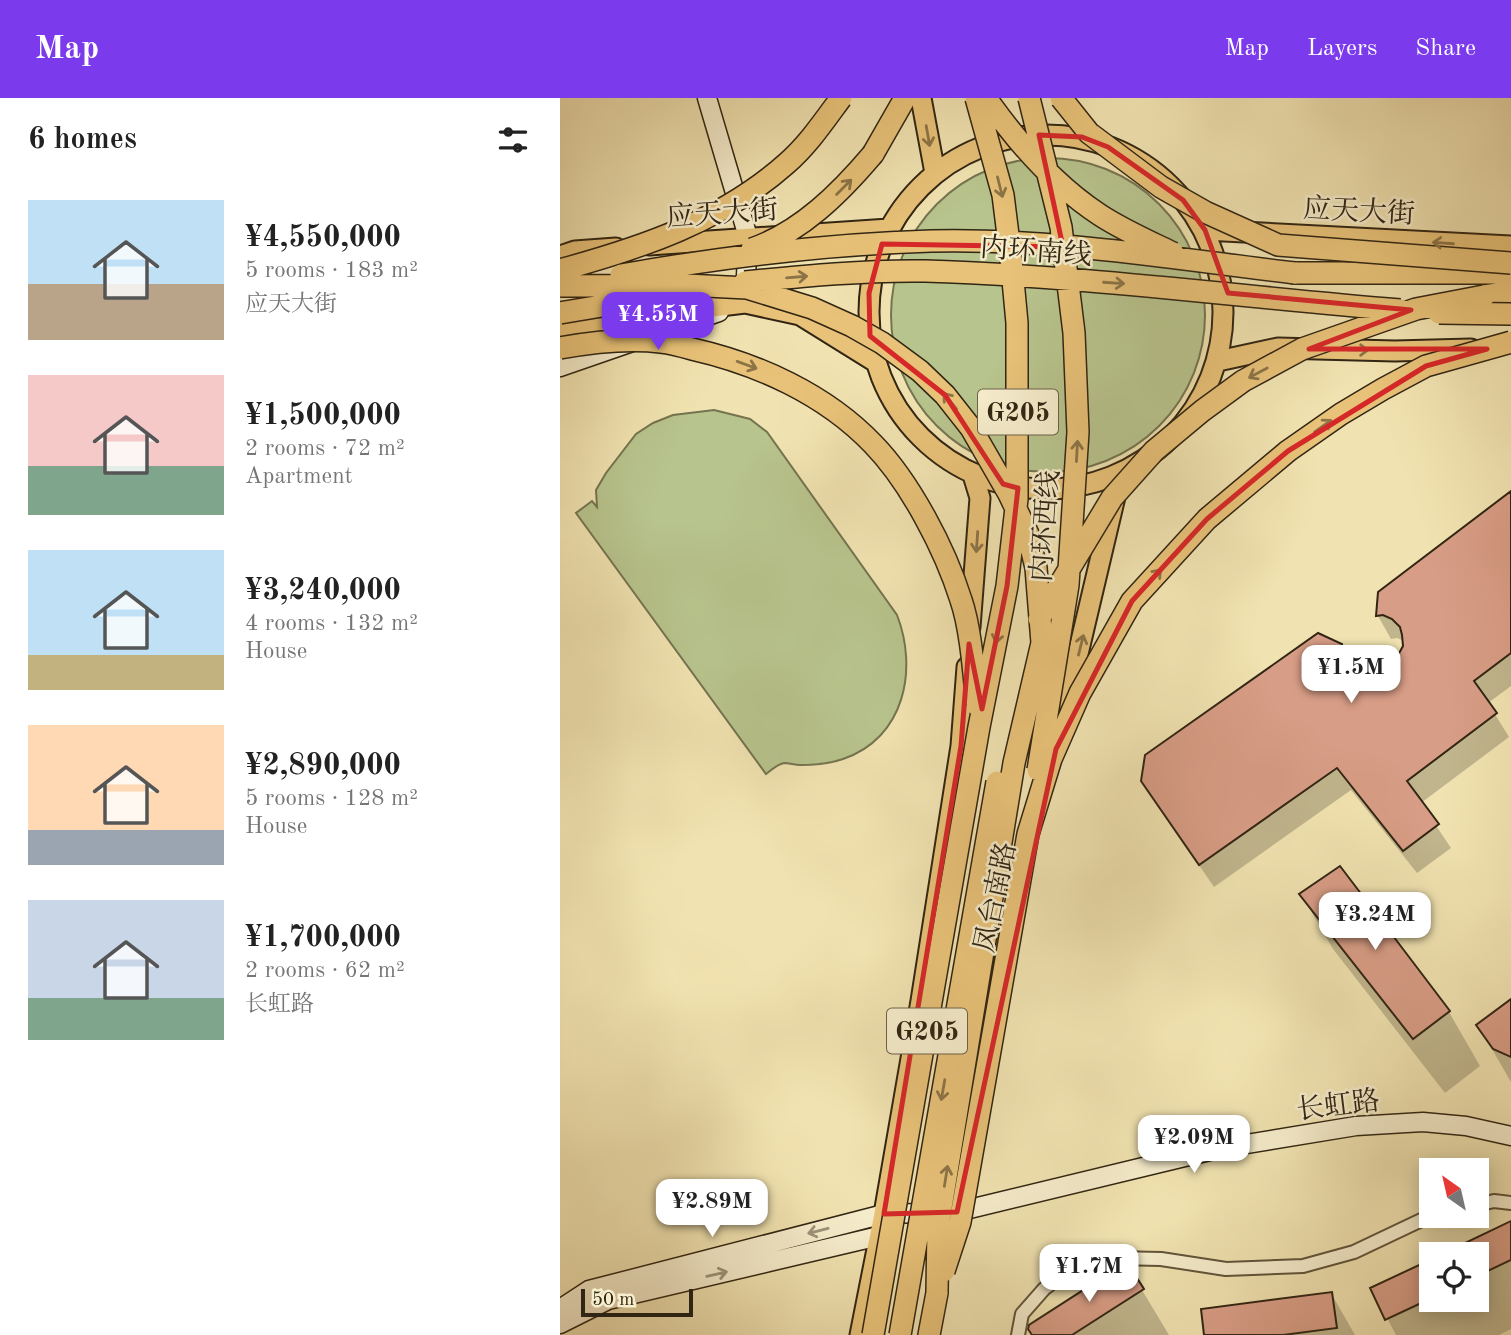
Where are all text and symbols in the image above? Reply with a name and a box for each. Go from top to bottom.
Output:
text: Map [35,33,99,66]
text: Map [1225,37,1269,61]
text: Layers [1307,37,1377,61]
text: Share [1415,37,1476,61]
icon: filters [494,121,532,159]
one-way arrow [922,124,935,147]
text: 6 homes [28,125,137,155]
one-way arrow [994,176,1007,198]
one-way arrow [835,179,852,196]
street label: 应天大街 [1302,193,1416,230]
street label: 应天大街 [665,194,779,233]
text: ¥4,550,000 [245,223,401,253]
icon: home [84,228,168,312]
street label: 内环南线 [979,232,1093,271]
one-way arrow [1432,236,1455,249]
text: 5 rooms · 183 m² [245,259,418,282]
one-way arrow [785,270,808,283]
one-way arrow [1102,277,1125,290]
pin: ¥4.55M [601,292,715,352]
text: 应天大街 [245,293,337,316]
text: ¥4.55M [618,303,698,326]
one-way arrow [1346,343,1369,357]
one-way arrow [735,360,757,372]
one-way arrow [1248,367,1269,380]
road number: G205 [978,390,1058,434]
one-way arrow [942,393,958,411]
text: ¥1,500,000 [245,401,401,431]
icon: home [84,403,168,487]
one-way arrow [1313,419,1333,433]
text: 2 rooms · 72 m² [245,437,405,460]
one-way arrow [1070,439,1083,462]
text: Apartment [245,465,353,488]
street label: 内环西线 [1026,469,1065,583]
one-way arrow [970,531,983,553]
one-way arrow [1146,568,1162,586]
text: ¥3,240,000 [245,576,401,606]
icon: home [84,578,168,662]
text: 4 rooms · 132 m² [245,612,418,635]
one-way arrow [991,621,1004,644]
one-way arrow [1075,634,1088,657]
text: House [245,640,307,663]
pin: ¥1.5M [1302,646,1400,705]
text: ¥1.5M [1318,656,1384,679]
text: ¥2,890,000 [245,751,401,781]
icon: home [84,753,168,837]
text: 5 rooms · 128 m² [245,787,418,810]
text: House [245,815,307,838]
street label: 凤台南路 [969,839,1022,955]
pin: ¥3.24M [1318,892,1432,952]
text: ¥3.24M [1335,903,1415,926]
text: ¥1,700,000 [245,923,401,953]
icon: home [84,928,168,1012]
text: 2 rooms · 62 m² [245,959,405,982]
text: 长虹路 [245,993,314,1016]
road number: G205 [887,1008,967,1054]
one-way arrow [936,1078,949,1101]
street label: 长虹路 [1295,1085,1382,1126]
pin: ¥2.09M [1137,1116,1251,1175]
text: ¥2.09M [1154,1126,1234,1149]
north arrow [1419,1158,1489,1228]
map controls [1419,1158,1489,1312]
one-way arrow [940,1165,953,1188]
pin: ¥2.89M [655,1180,769,1239]
text: ¥2.89M [672,1190,752,1213]
one-way arrow [807,1225,830,1238]
button: locate [1419,1242,1489,1312]
pin: ¥1.7M [1040,1244,1138,1304]
text: ¥1.7M [1056,1255,1122,1278]
one-way arrow [705,1267,728,1280]
scale bar [581,1286,693,1318]
text: 50 m [592,1291,634,1310]

